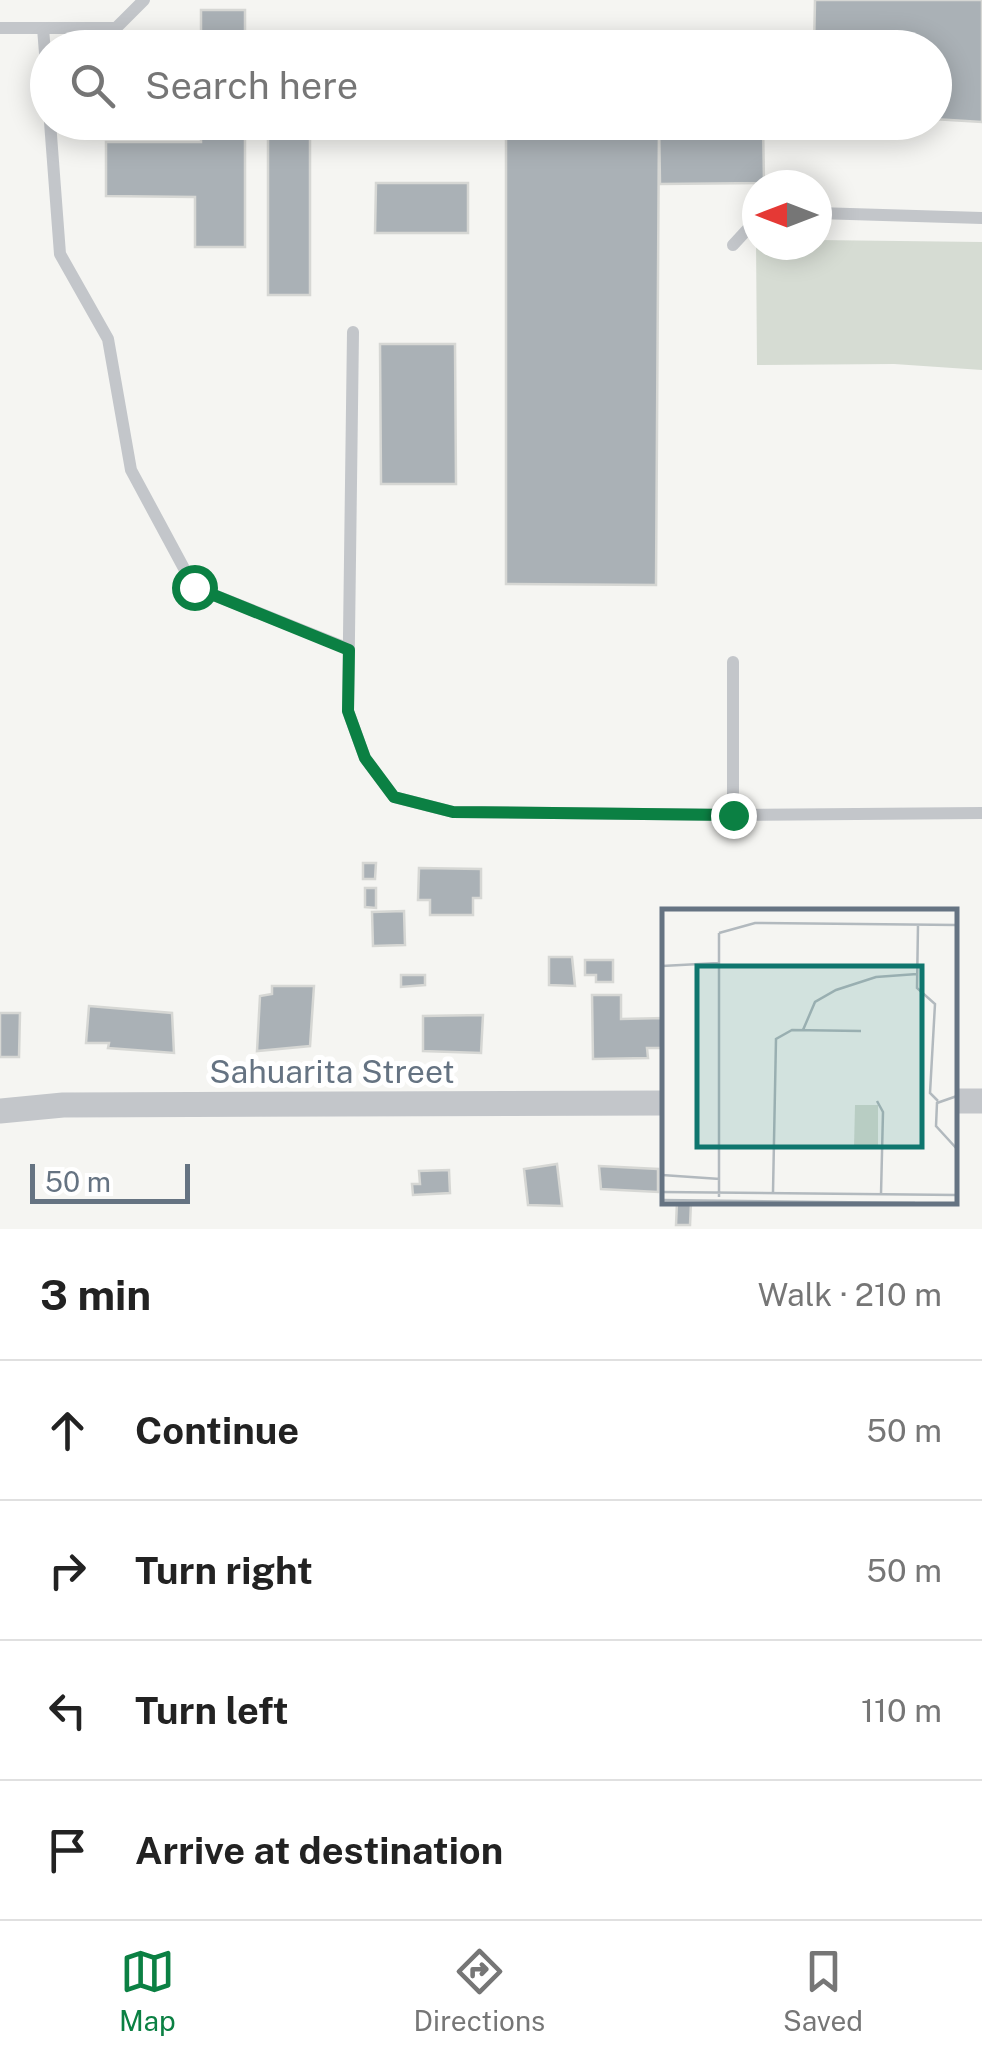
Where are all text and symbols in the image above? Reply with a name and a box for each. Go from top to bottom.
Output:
search box [30,30,952,140]
icon: search [65,58,120,113]
text: Search here [145,63,358,108]
north arrow [742,170,832,260]
route start [172,565,218,611]
route end [711,793,757,839]
inset map [662,909,957,1204]
street label: Sahuarita Street [209,1053,455,1090]
scale bar [30,1159,190,1204]
text: 50 m [45,1165,111,1198]
text: 3 min [40,1270,151,1319]
text: Walk · 210 m [758,1276,942,1313]
icon: ahead [40,1403,95,1458]
text: Continue [135,1408,299,1453]
text: 50 m [866,1412,942,1449]
icon: right [40,1543,95,1598]
text: Turn right [135,1548,313,1593]
text: 50 m [866,1552,942,1589]
icon: left [40,1683,95,1738]
text: Turn left [135,1688,289,1733]
text: 110 m [861,1692,942,1729]
icon: arrive [40,1823,95,1878]
text: Arrive at destination [135,1828,503,1873]
tab: Map [119,1944,176,2037]
tab: Directions [414,1944,545,2037]
tab: Saved [783,1944,863,2037]

